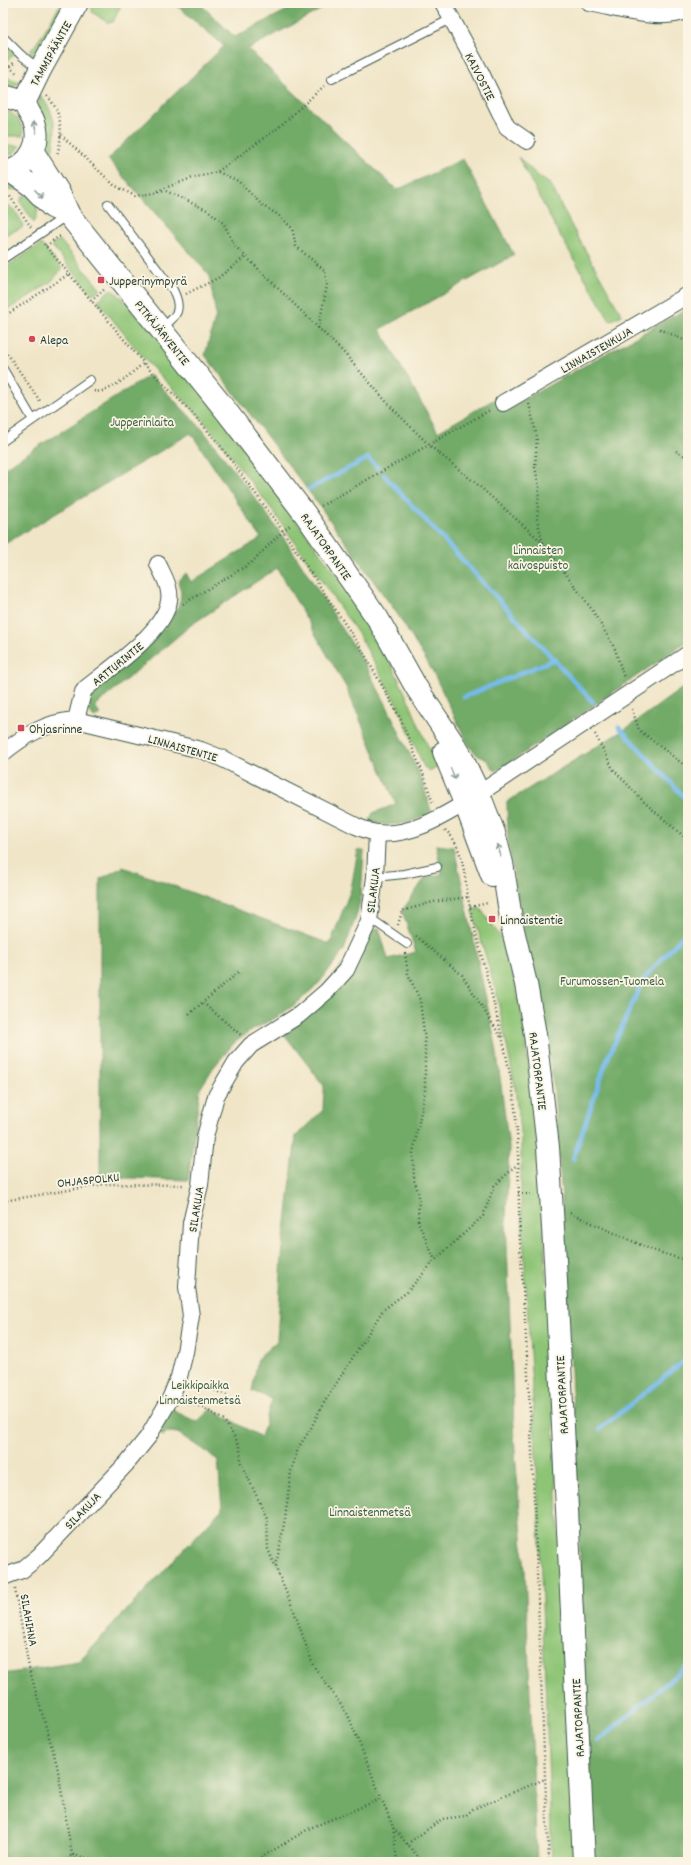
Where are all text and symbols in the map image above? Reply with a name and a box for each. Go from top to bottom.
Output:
street label: TAMMIPÄÄNTIE [26,18,78,91]
street label: KAIVOSTIE [459,50,499,105]
one-way arrow [31,120,39,133]
one-way arrow [34,189,44,199]
place label: Jupperinympyrä [109,273,188,292]
marker: Jupperinympyrä [96,275,106,285]
street label: PITKÄJÄRVENTIE [129,297,193,370]
street label: LINNAISTENKUJA [558,323,637,380]
place label: Alepa [40,332,69,351]
marker: Alepa [27,334,37,344]
park label: Jupperinlaita [110,414,175,433]
street label: RAJATORPANTIE [295,510,355,585]
park label: Linnaisten kaivospuisto [508,542,568,576]
street label: ARTTURINTIE [88,638,149,692]
place label: Ohjasrinne [29,721,83,740]
marker: Ohjasrinne [16,723,26,733]
street label: LINNAISTENTIE [145,730,219,768]
one-way arrow [450,768,458,780]
one-way arrow [494,844,502,857]
street label: SILAKUJA [362,866,387,914]
place label: Linnaistentie [500,912,563,931]
marker: Linnaistentie [487,914,497,924]
park label: Furumossen-Tuomela [560,973,665,992]
street label: RAJATORPANTIE [522,1031,551,1112]
street label: OHJASPOLKU [56,1169,120,1194]
street label: SILAKUJA [184,1185,210,1234]
street label: RAJATORPANTIE [552,1355,575,1435]
park label: Leikkipaikka Linnaistenmetsä [159,1377,241,1411]
street label: SILAKUJA [61,1488,107,1535]
park label: Linnaistenmetsä [329,1504,411,1523]
street label: SILAHIHNA [14,1593,41,1648]
street label: RAJATORPANTIE [568,1678,591,1758]

